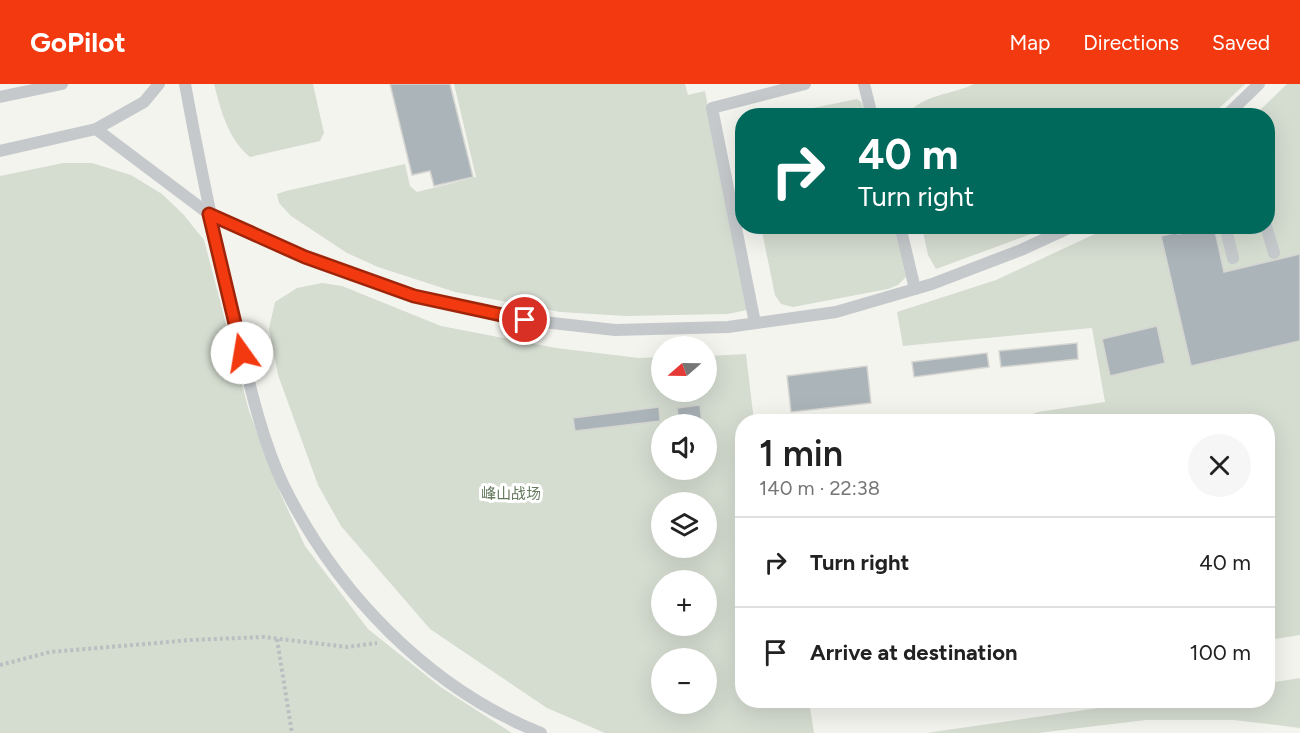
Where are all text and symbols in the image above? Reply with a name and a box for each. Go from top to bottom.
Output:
text: GoPilot [30,25,126,59]
text: Map [1009,30,1050,55]
text: Directions [1083,30,1179,55]
text: Saved [1212,30,1270,55]
text: 40 m [858,129,958,180]
icon: right [759,132,837,210]
text: Turn right [858,180,974,213]
pin [499,294,550,345]
icon: arrive [508,303,541,336]
position arrow [210,321,274,385]
north arrow [651,336,717,402]
map controls [651,336,717,714]
button: sound [651,414,717,480]
text: 1 min [759,432,843,475]
button: close [1188,434,1251,497]
text: 140 m · 22:38 [759,476,880,500]
park label: 峰山战场 [481,485,541,503]
button: layers [651,492,717,558]
icon: right [759,546,792,579]
text: Turn right [810,549,909,576]
text: 40 m [1199,549,1251,576]
button: + [651,570,717,636]
icon: arrive [759,636,792,669]
text: Arrive at destination [810,639,1018,666]
text: 100 m [1190,639,1251,666]
button: − [651,648,717,714]

